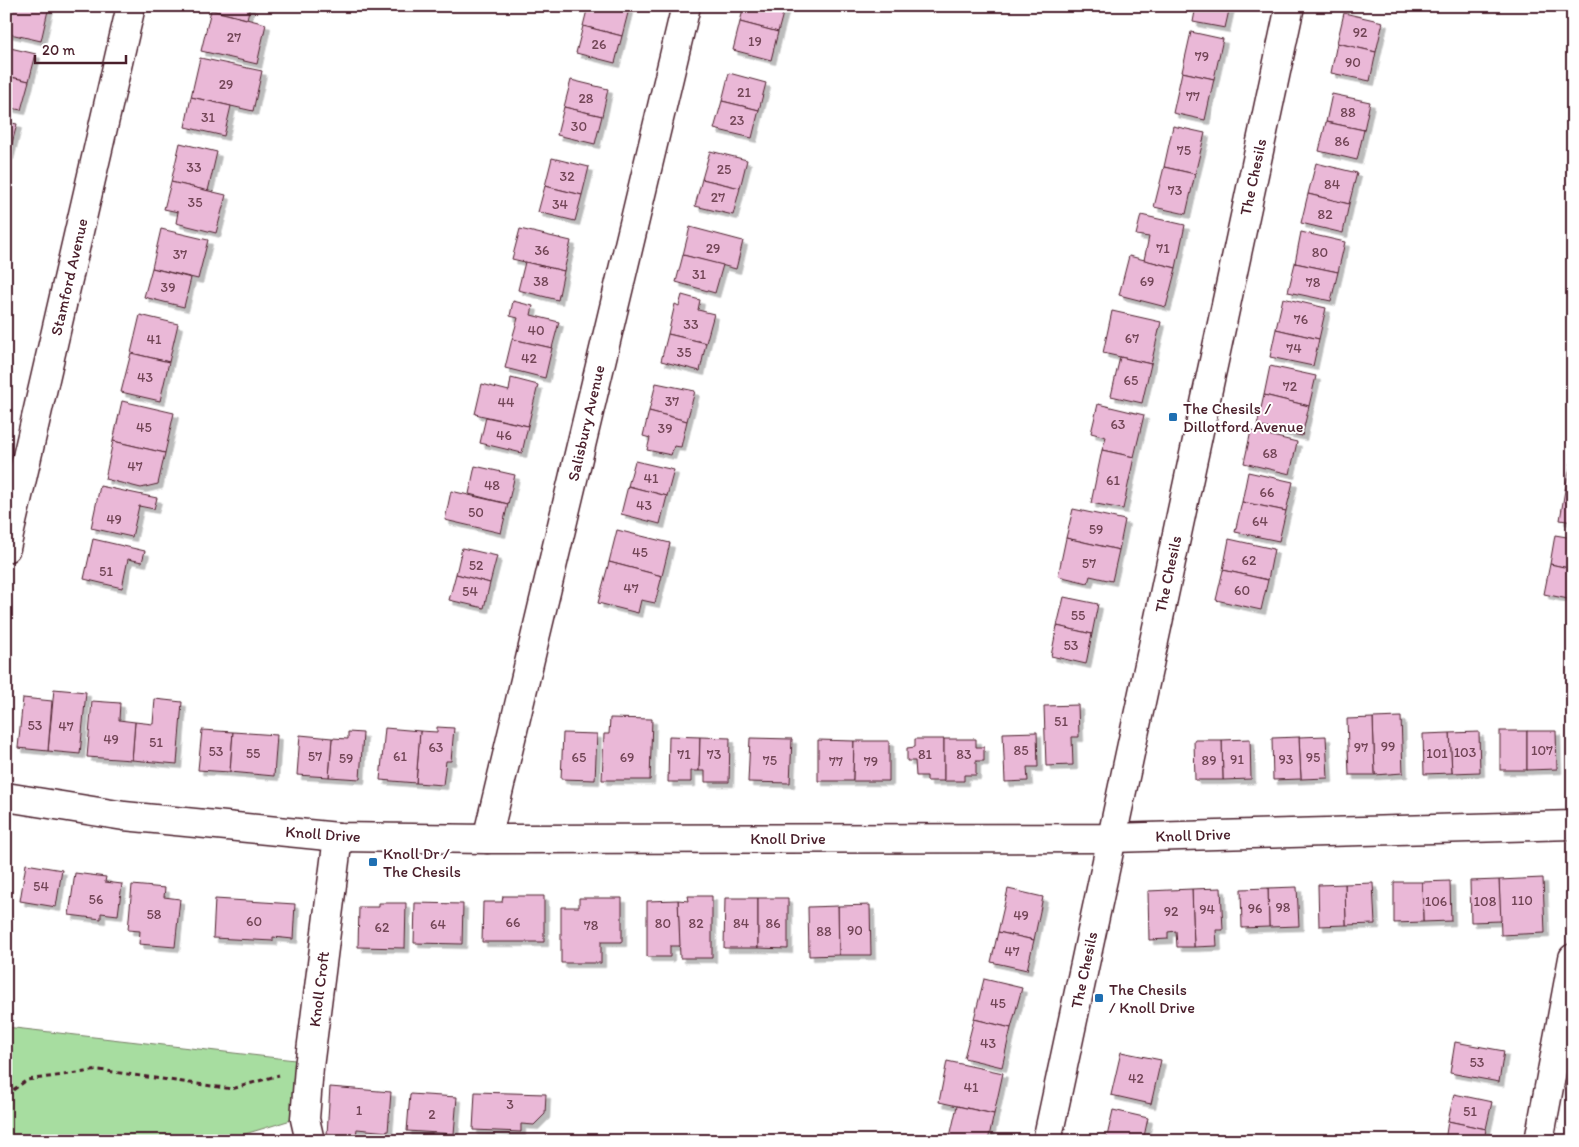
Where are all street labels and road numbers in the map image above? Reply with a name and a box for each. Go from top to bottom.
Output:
street label: The Chesils [1236,137,1270,217]
street label: Stamford Avenue [46,217,92,337]
street label: Salisbury Avenue [563,363,609,483]
street label: The Chesils [1151,534,1185,614]
street label: Knoll Drive [285,822,362,846]
street label: Knoll Drive [1155,824,1231,846]
street label: Knoll Drive [750,829,826,848]
street label: The Chesils [1067,930,1101,1010]
street label: Knoll Croft [305,950,333,1028]

